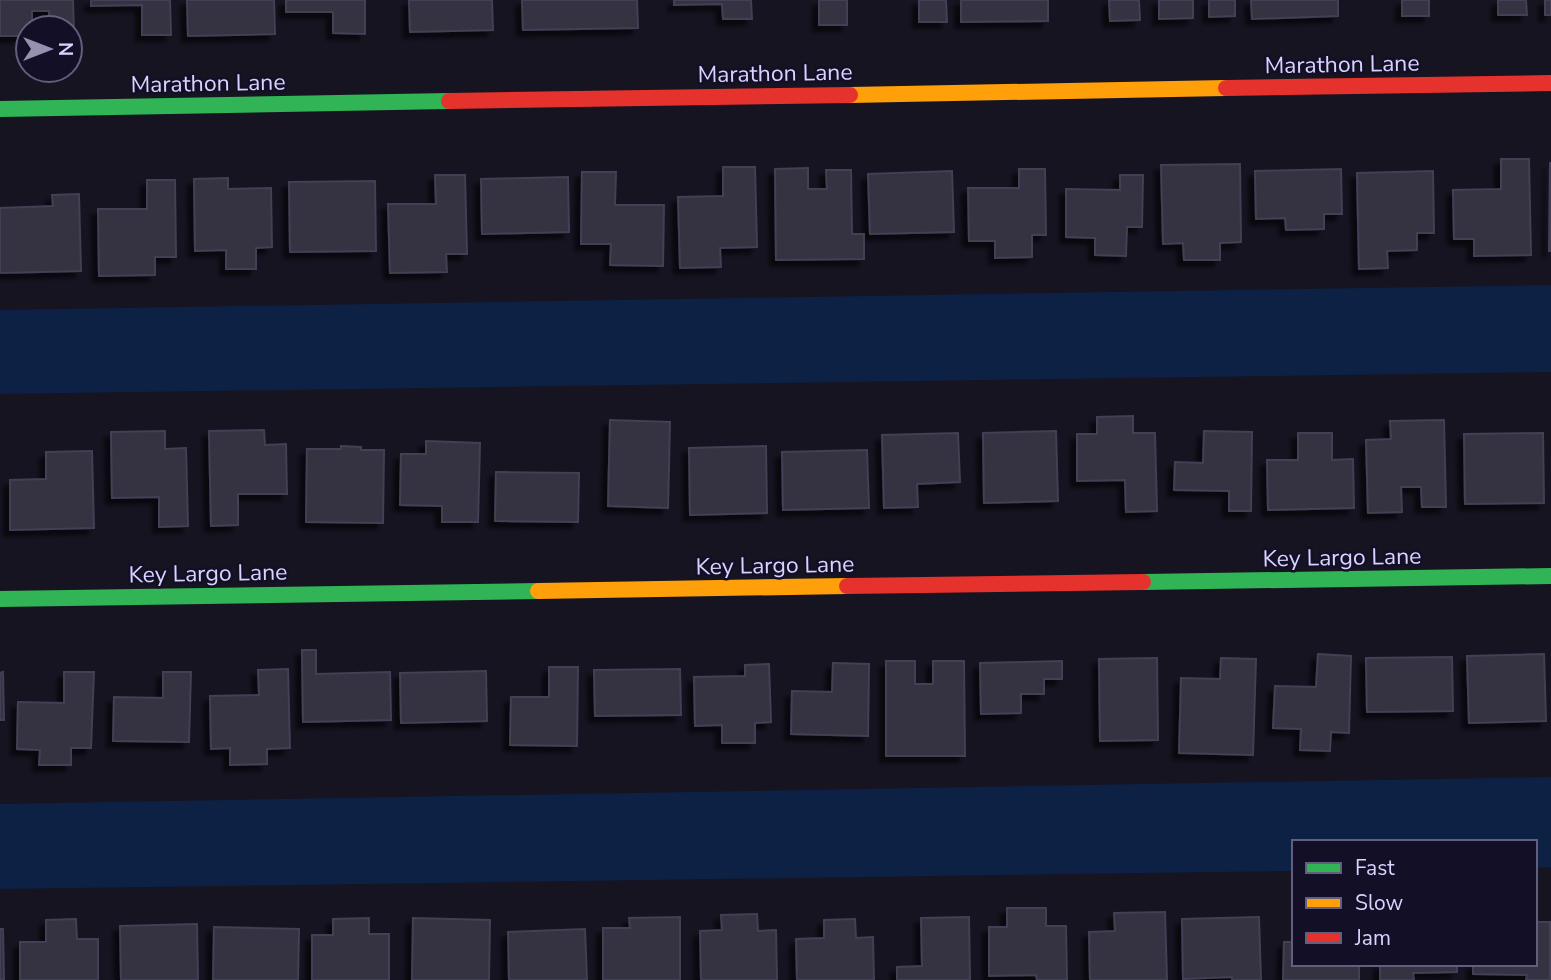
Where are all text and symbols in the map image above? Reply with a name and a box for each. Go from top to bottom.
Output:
north arrow [14,14,84,84]
text: N [52,42,78,56]
street label: Marathon Lane [1264,48,1420,81]
street label: Marathon Lane [697,57,853,90]
street label: Marathon Lane [130,67,286,100]
street label: Key Largo Lane [1262,541,1422,574]
street label: Key Largo Lane [695,549,855,582]
street label: Key Largo Lane [128,557,288,590]
legend [1292,840,1537,966]
text: Fast [1355,854,1395,882]
text: Slow [1355,889,1404,917]
text: Jam [1354,924,1391,952]

